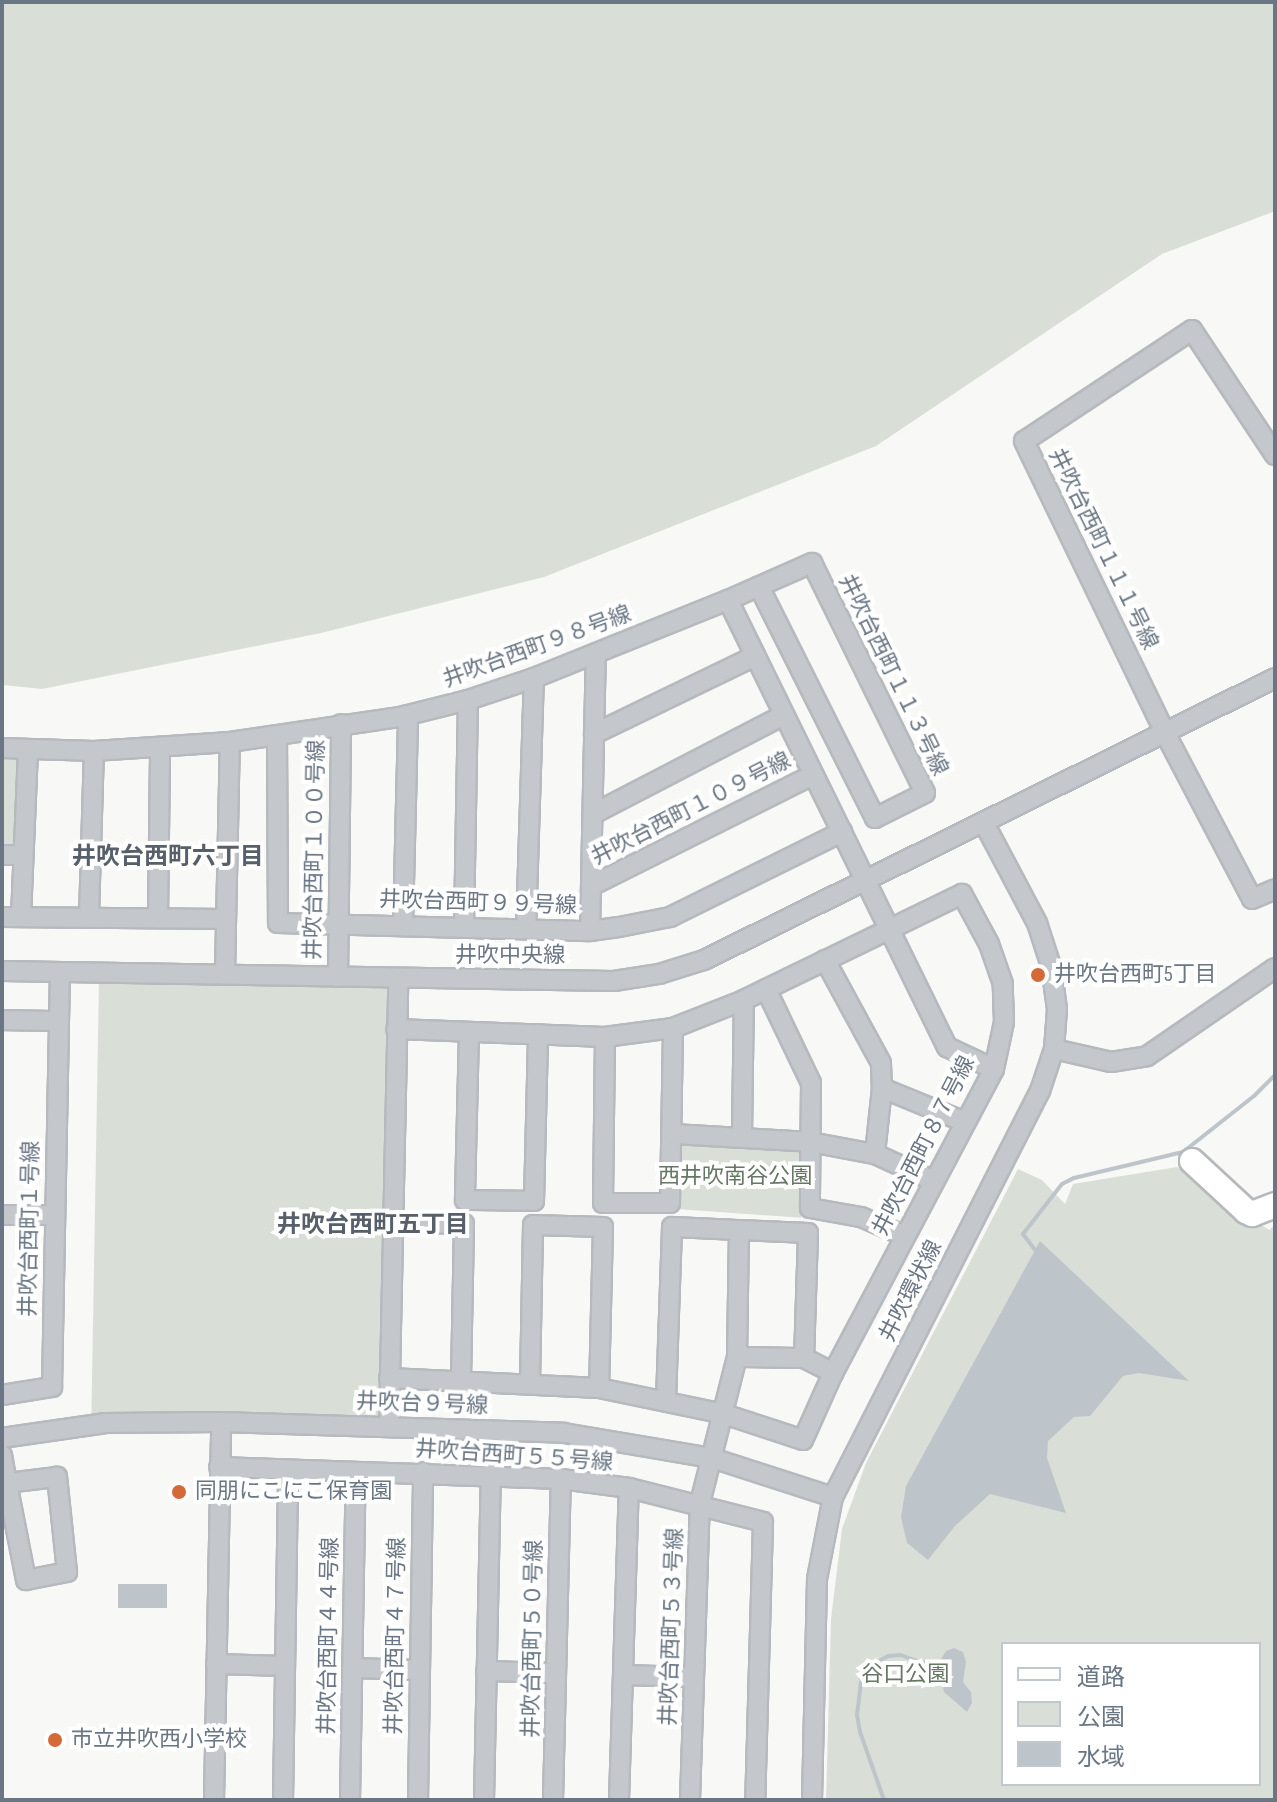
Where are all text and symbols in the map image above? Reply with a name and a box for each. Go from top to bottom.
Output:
street label: 井吹台西町１１１号線 [1043,444,1163,654]
street label: 井吹台西町１１３号線 [833,570,953,780]
street label: 井吹台西町９８号線 [439,601,635,693]
street label: 井吹台西町１００号線 [300,740,330,960]
street label: 井吹台西町１０９号線 [587,747,795,871]
district label: 井吹台西町六丁目 [72,843,264,871]
street label: 井吹台西町９９号線 [379,886,577,920]
street label: 井吹中央線 [455,943,565,969]
place label: 井吹台西町5丁目 [1054,962,1217,988]
marker: 井吹台西町5丁目 [1029,966,1047,984]
street label: 井吹台西町８７号線 [867,1052,981,1240]
street label: 井吹台西町１号線 [15,1141,45,1317]
park label: 西井吹南谷公園 [658,1164,812,1190]
district label: 井吹台西町五丁目 [277,1211,469,1239]
street label: 井吹環状線 [874,1236,948,1346]
street label: 井吹台９号線 [356,1389,488,1419]
street label: 井吹台西町５５号線 [414,1436,614,1476]
place label: 同朋にこにこ保育園 [195,1479,393,1505]
marker: 同朋にこにこ保育園 [170,1483,188,1501]
street label: 井吹台西町５３号線 [655,1528,689,1726]
street label: 井吹台西町４４号線 [314,1537,344,1735]
street label: 井吹台西町４７号線 [381,1537,411,1735]
street label: 井吹台西町５０号線 [518,1540,548,1738]
legend [1001,1642,1261,1786]
park label: 谷口公園 [861,1662,949,1688]
text: 道路 [1077,1663,1125,1692]
text: 公園 [1077,1703,1125,1732]
place label: 市立井吹西小学校 [71,1727,247,1753]
marker: 市立井吹西小学校 [46,1731,64,1749]
text: 水域 [1077,1743,1125,1772]

